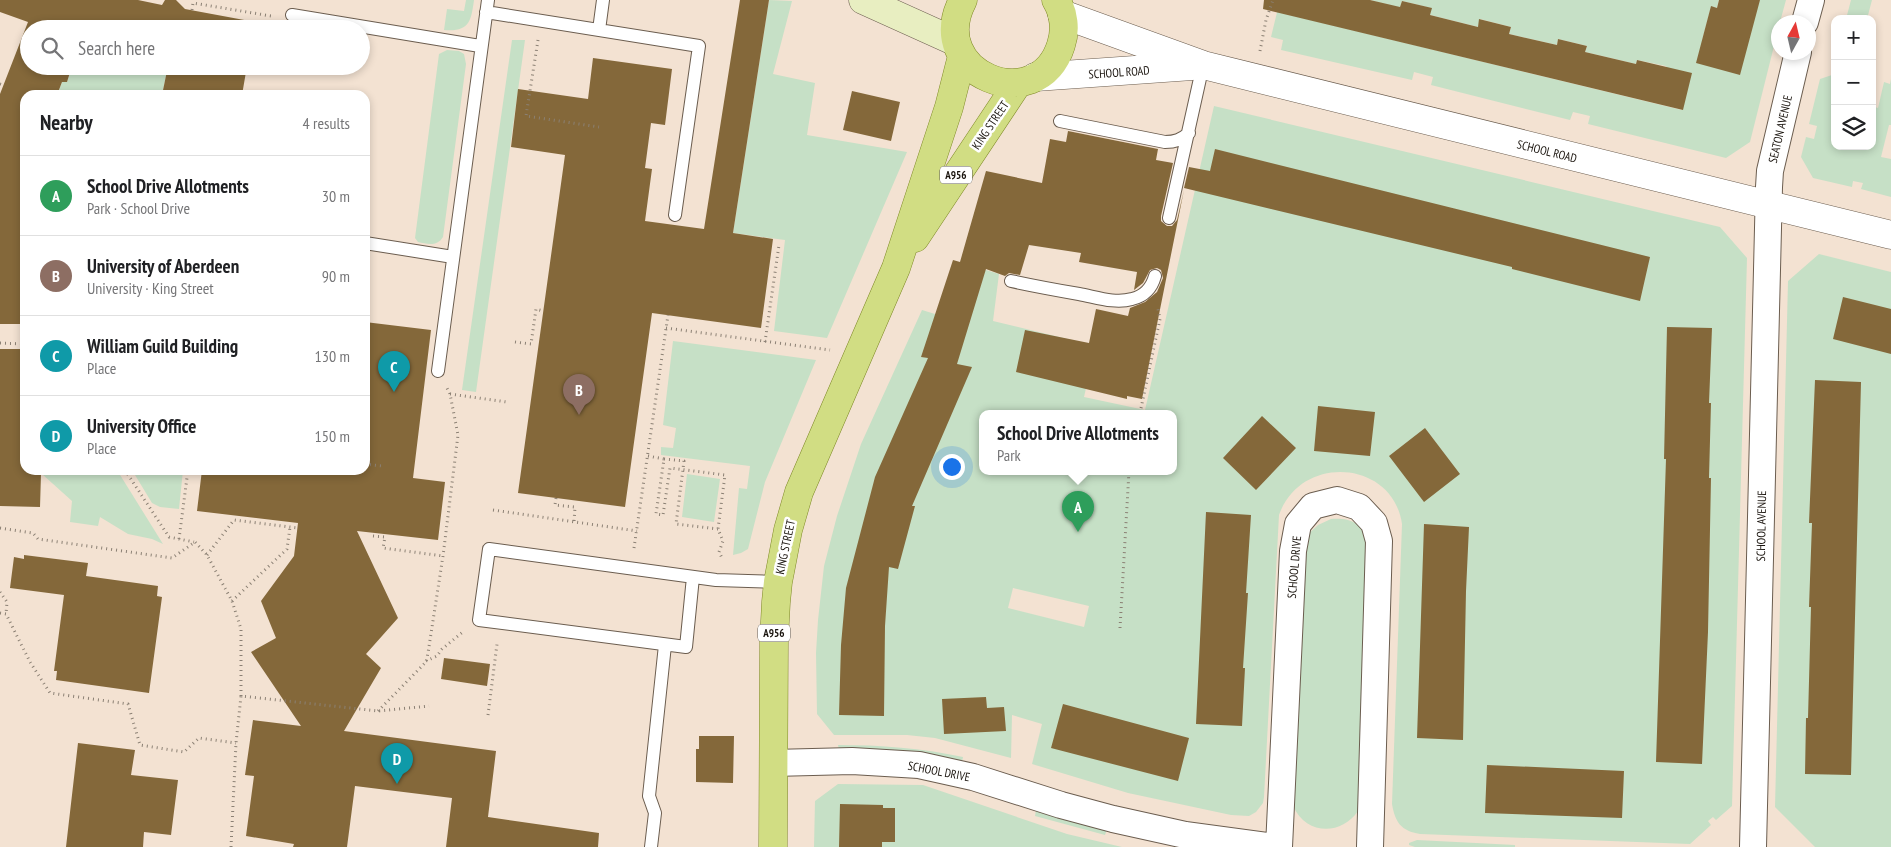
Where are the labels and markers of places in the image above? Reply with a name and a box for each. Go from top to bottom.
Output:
pin: C [378,351,410,392]
pin: B [563,374,595,415]
pin: A [1062,491,1094,532]
pin: D [381,743,413,784]

